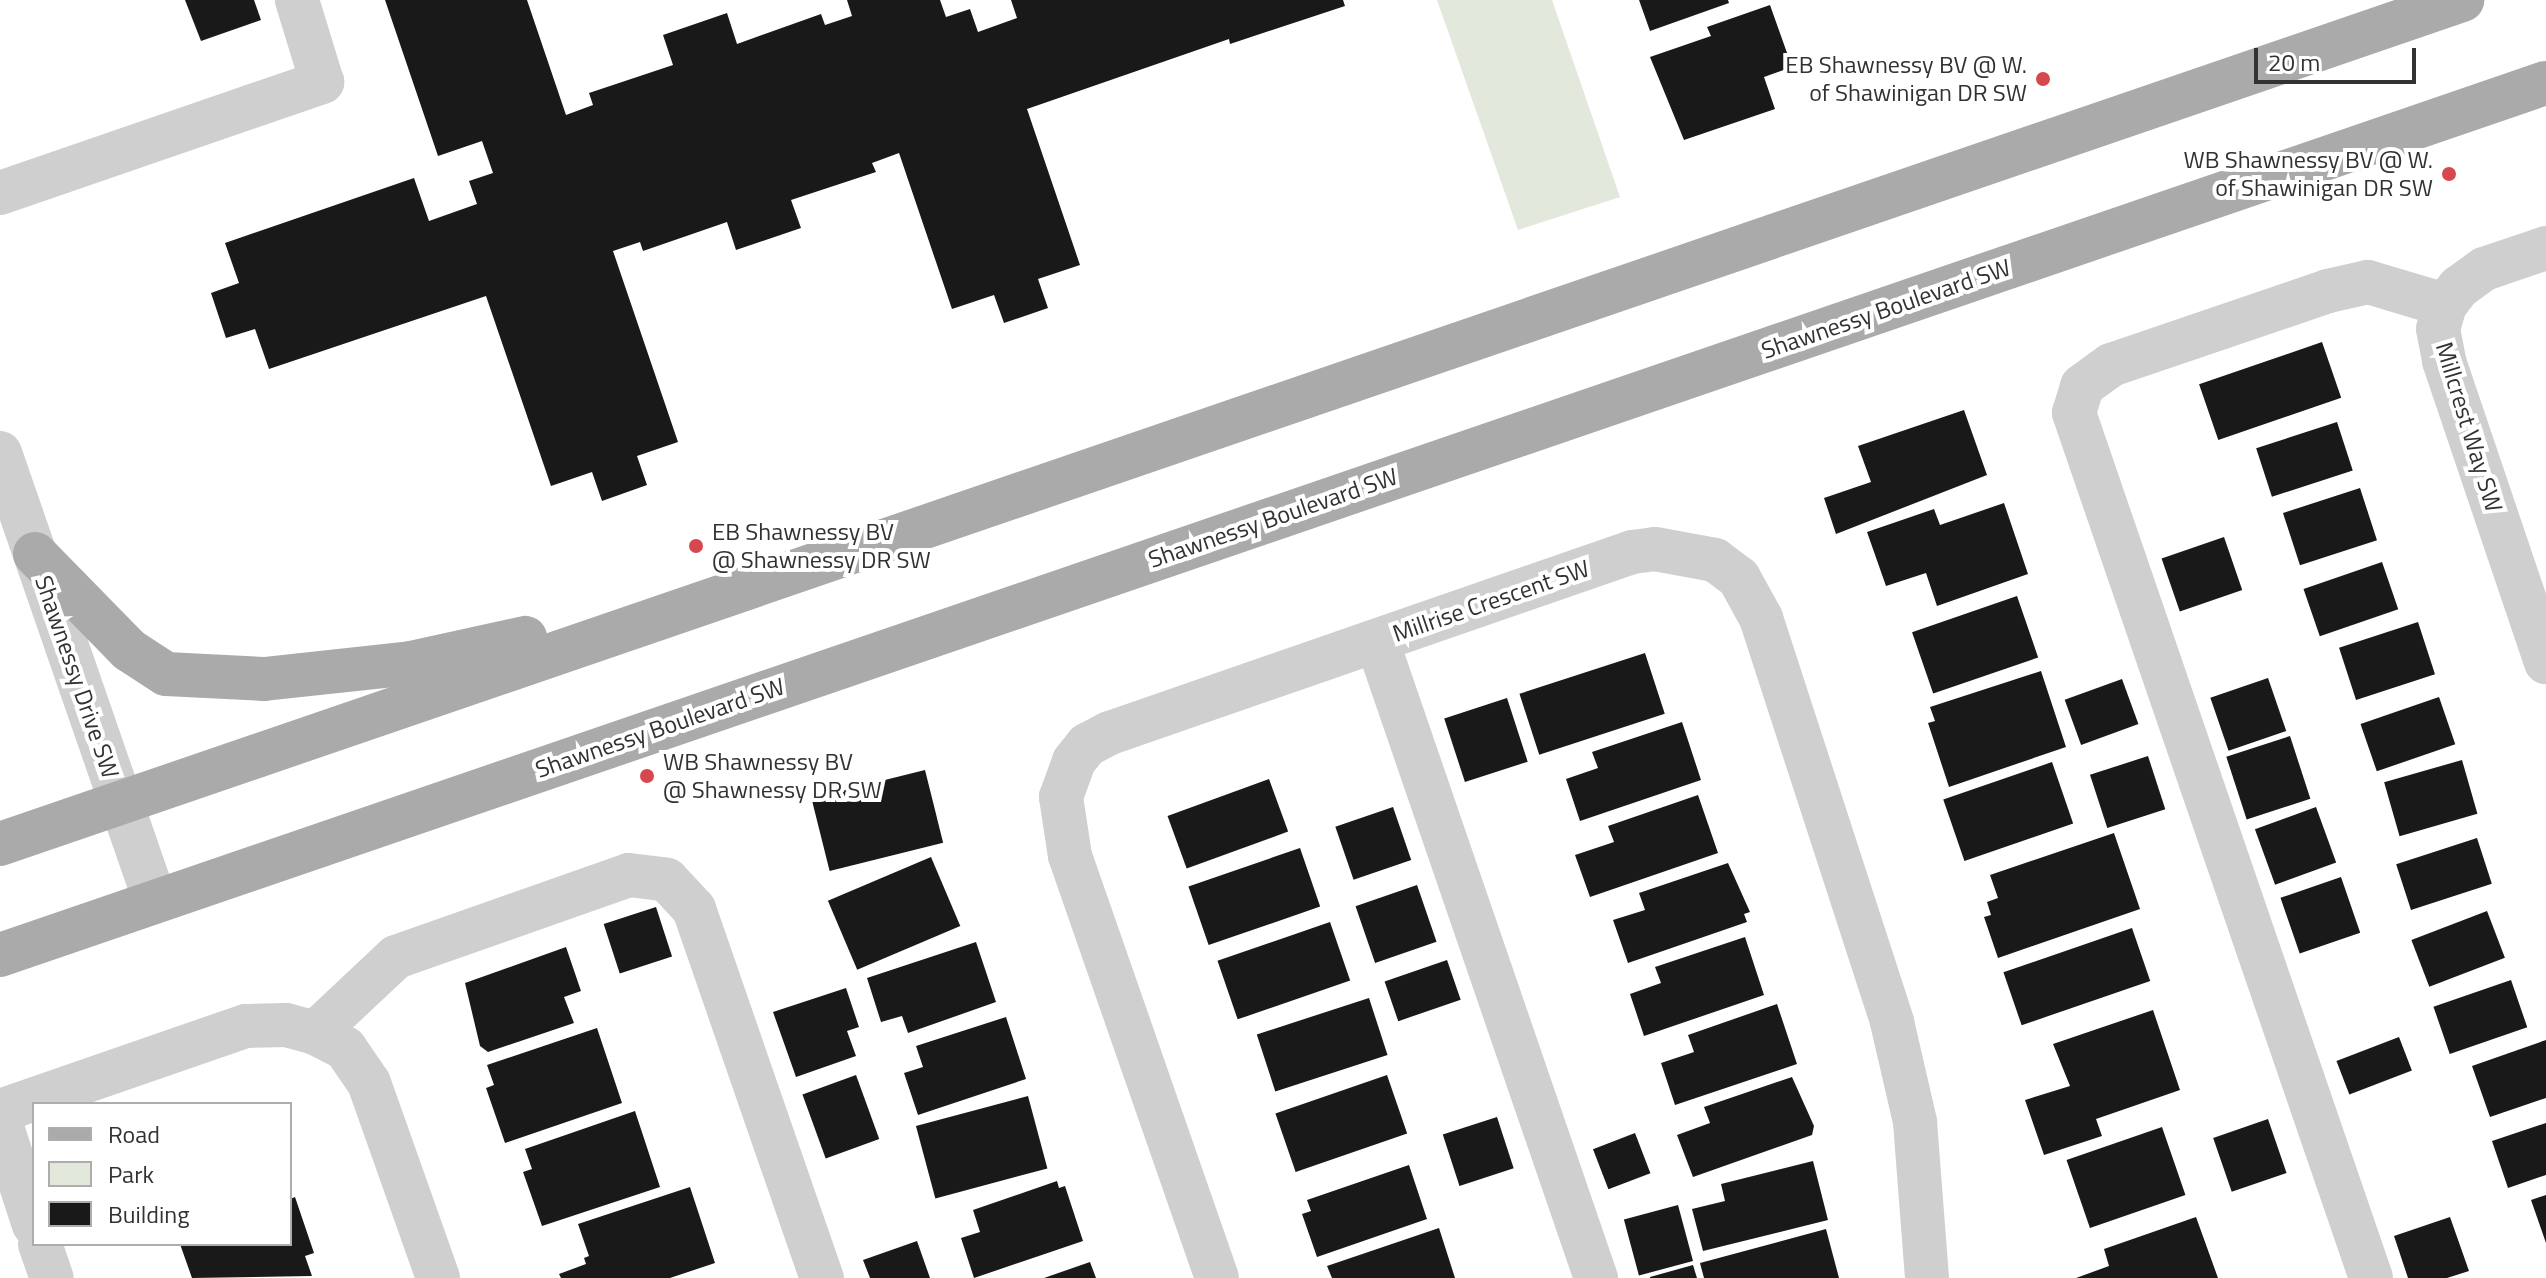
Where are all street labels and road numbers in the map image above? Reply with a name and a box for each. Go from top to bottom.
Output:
street label: Shawnessy Boulevard SW [1758,253,2014,365]
street label: Millcrest Way SW [2430,339,2508,515]
street label: Shawnessy Boulevard SW [1145,462,1401,574]
street label: Millrise Crescent SW [1389,554,1593,648]
street label: Shawnessy Drive SW [29,572,125,782]
street label: Shawnessy Boulevard SW [532,672,788,784]

